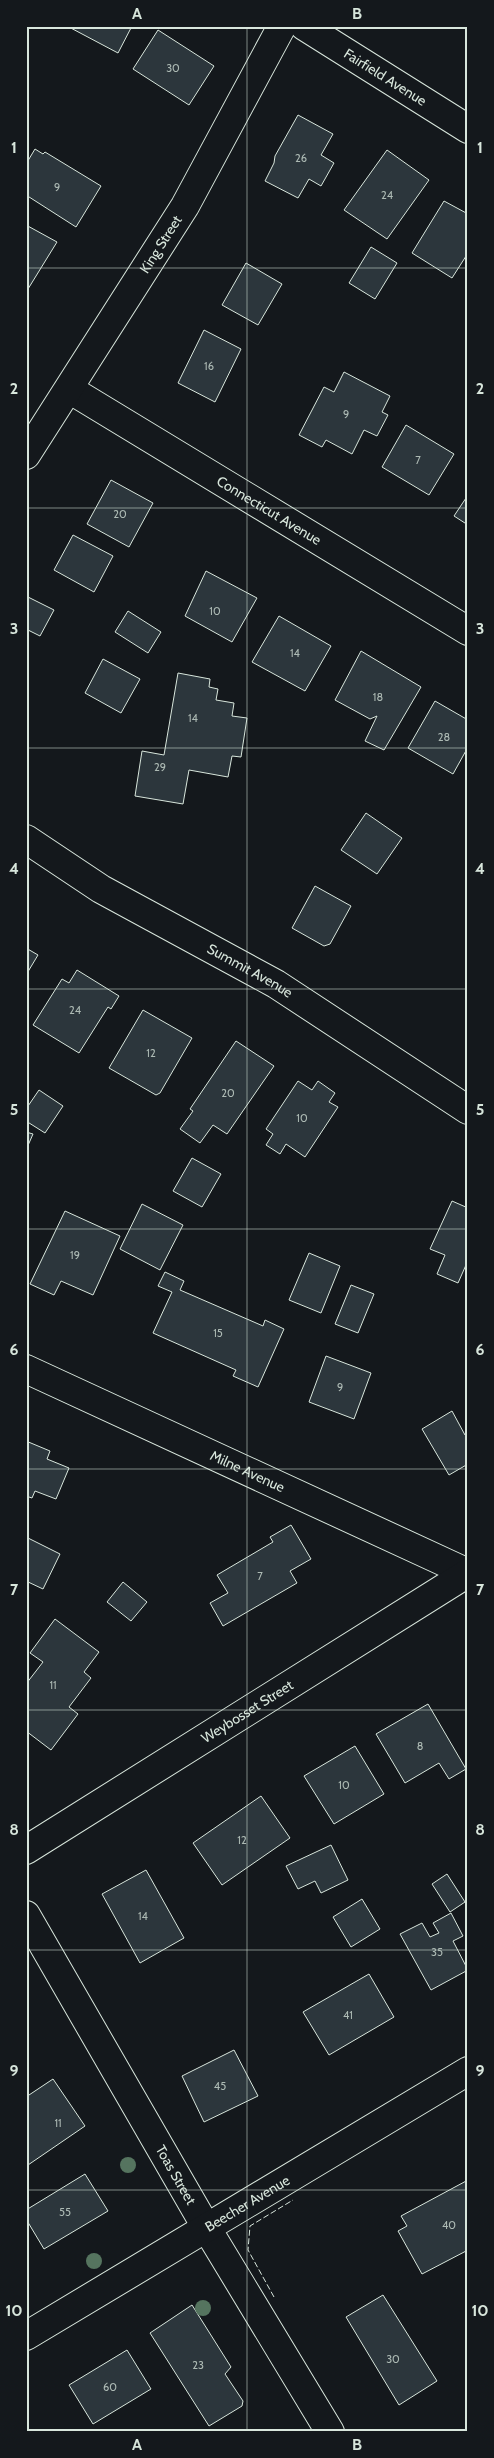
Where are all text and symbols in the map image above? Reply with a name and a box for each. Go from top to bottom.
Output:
text: A [132,4,142,23]
text: B [352,4,362,23]
street label: Fairfield Avenue [341,44,430,110]
house number: 30 [166,61,180,75]
text: 1 [11,138,17,157]
text: 1 [477,138,483,157]
house number: 26 [295,151,307,165]
house number: 9 [54,180,60,194]
house number: 24 [381,188,394,202]
street label: King Street [135,212,186,277]
house number: 16 [204,359,214,373]
text: 2 [10,379,18,398]
text: 2 [476,379,484,398]
house number: 9 [343,407,349,421]
house number: 7 [415,453,421,467]
street label: Connecticut Avenue [214,472,325,549]
house number: 20 [113,507,127,521]
house number: 10 [209,604,221,618]
text: 3 [10,619,18,638]
text: 3 [476,619,484,638]
house number: 14 [290,646,301,660]
house number: 18 [373,690,383,704]
house number: 14 [188,711,199,725]
house number: 28 [438,730,450,744]
house number: 29 [154,760,166,774]
text: 4 [9,859,19,878]
text: 4 [475,859,485,878]
street label: Summit Avenue [204,939,296,1002]
house number: 24 [69,1003,82,1017]
house number: 12 [146,1046,156,1060]
house number: 20 [221,1086,235,1100]
text: 5 [10,1100,18,1119]
text: 5 [476,1100,484,1119]
house number: 10 [296,1111,308,1125]
house number: 19 [70,1248,80,1262]
house number: 15 [213,1326,223,1340]
text: 6 [10,1340,19,1359]
text: 6 [476,1340,485,1359]
house number: 9 [337,1380,343,1394]
street label: Milne Avenue [207,1446,288,1496]
house number: 7 [257,1569,263,1583]
text: 7 [10,1580,19,1599]
text: 7 [476,1580,485,1599]
street label: Weybosset Street [198,1676,297,1747]
house number: 11 [49,1678,57,1692]
house number: 8 [417,1739,423,1753]
house number: 10 [338,1778,350,1792]
text: 8 [9,1820,19,1839]
text: 8 [475,1820,485,1839]
house number: 12 [237,1833,247,1847]
house number: 14 [138,1909,149,1923]
house number: 35 [431,1945,443,1959]
house number: 41 [343,2008,353,2022]
text: 9 [10,2061,19,2080]
text: 9 [476,2061,485,2080]
house number: 45 [214,2079,226,2093]
house number: 11 [54,2116,62,2130]
street label: Toas Street [152,2142,200,2208]
street label: Beecher Avenue [202,2171,293,2236]
house number: 55 [59,2205,71,2219]
house number: 40 [442,2218,456,2232]
text: 10 [5,2301,23,2320]
text: 10 [471,2301,489,2320]
house number: 30 [386,2352,400,2366]
house number: 23 [192,2358,204,2372]
house number: 60 [103,2380,117,2394]
text: A [132,2435,142,2454]
text: B [352,2435,362,2454]

